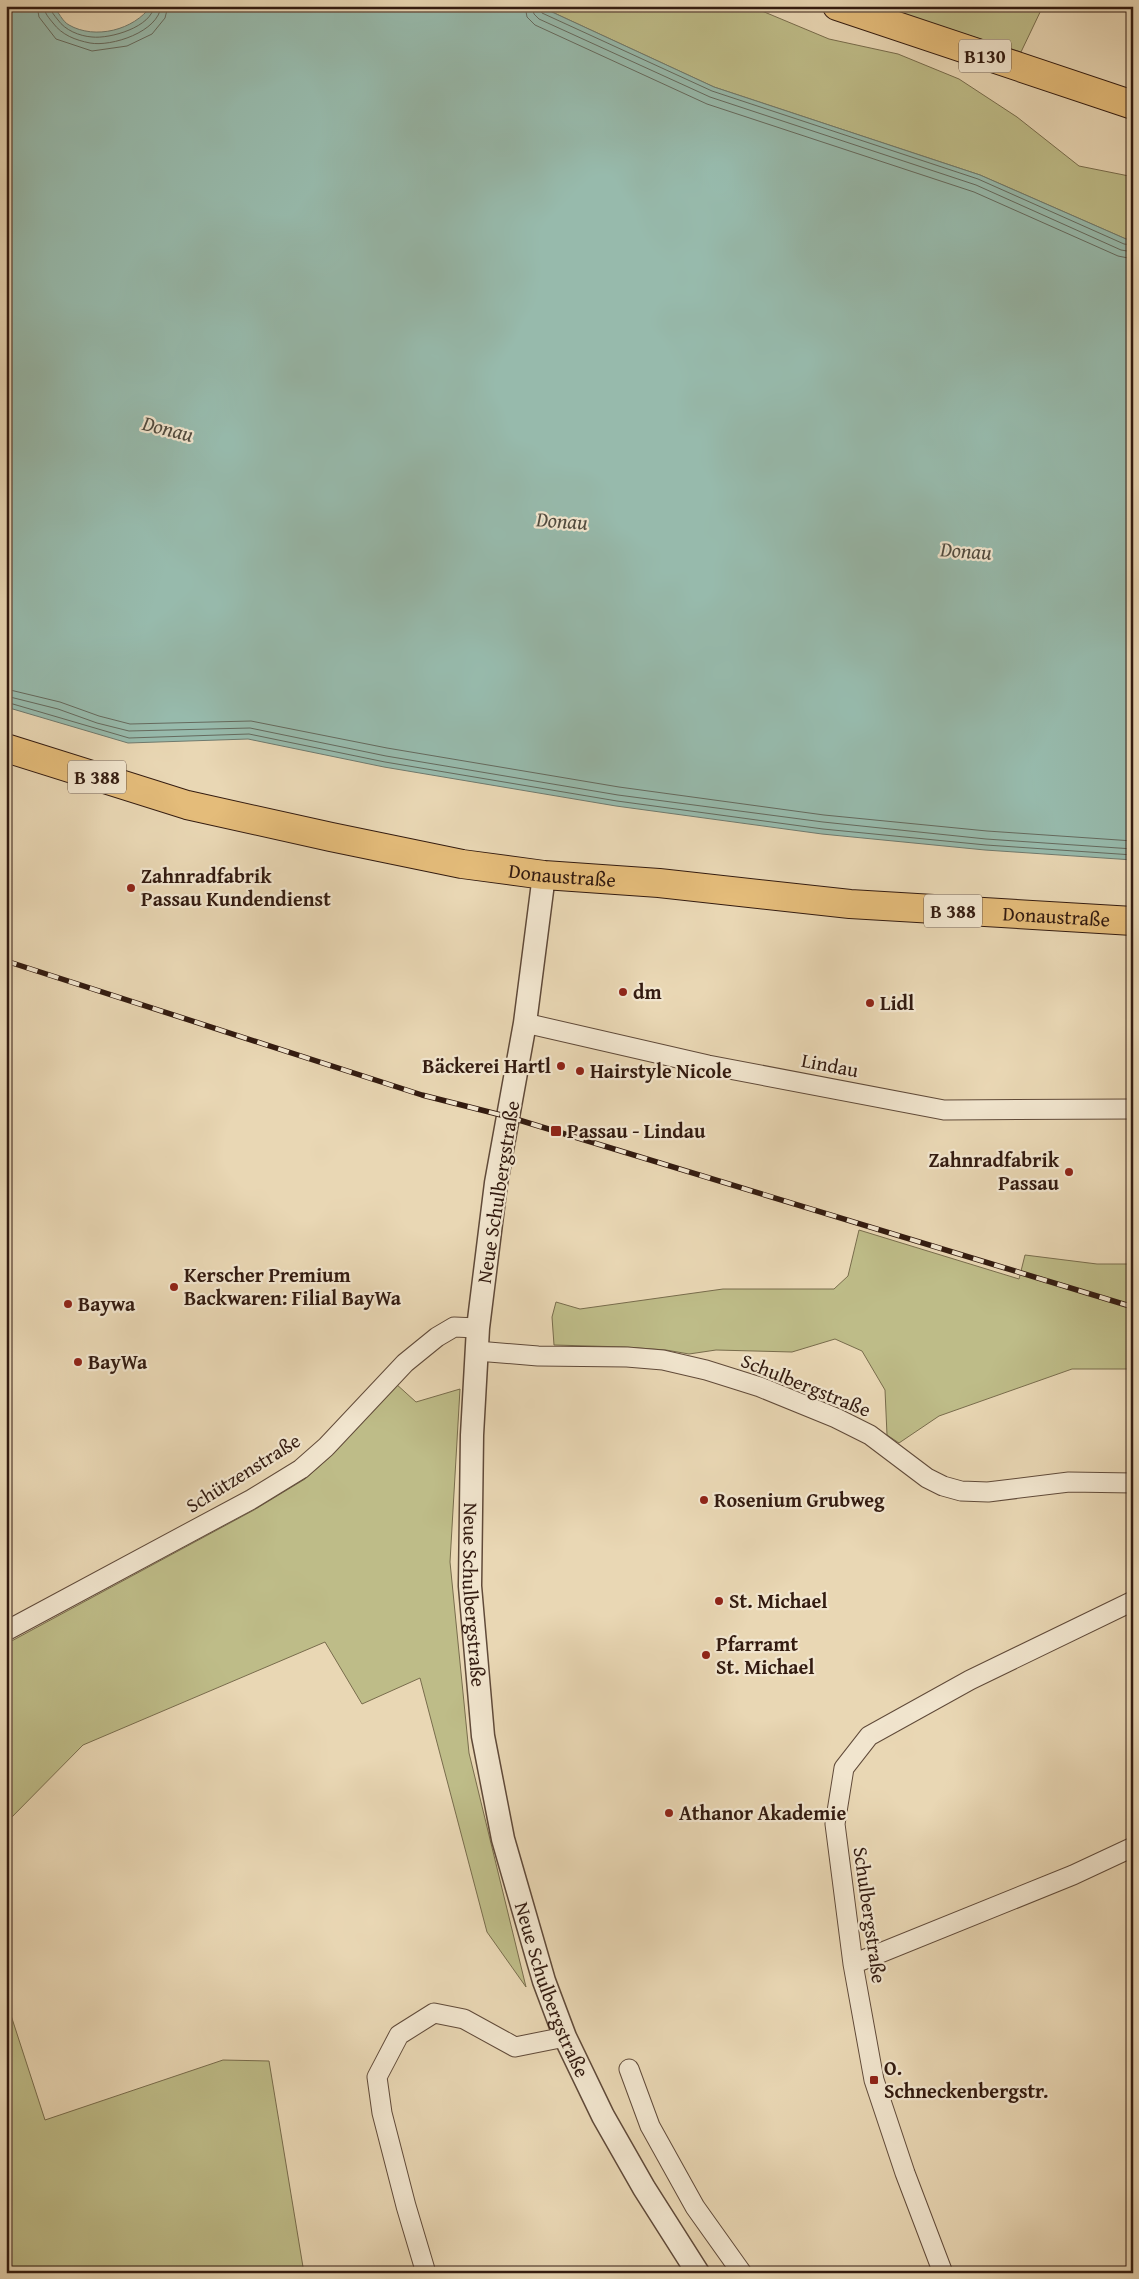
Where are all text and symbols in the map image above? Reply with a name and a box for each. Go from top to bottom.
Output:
road number: B130 [959,40,1011,72]
water label: Donau [138,407,197,450]
water label: Donau [534,503,589,538]
water label: Donau [938,533,993,568]
road number: B 388 [68,760,126,794]
street label: Donaustraße [507,855,617,894]
place label: Zahnradfabrik Passau Kundendienst [141,861,331,913]
marker: Zahnradfabrik Passau Kundendienst [125,882,137,894]
road number: B 388 [924,894,982,928]
street label: Donaustraße [1002,898,1111,934]
place label: dm [633,977,662,1006]
marker: dm [617,986,629,998]
place label: Lidl [880,988,914,1017]
marker: Lidl [864,997,876,1009]
street label: Lindau [799,1045,861,1084]
place label: Bäckerei Hartl [422,1051,551,1080]
place label: Hairstyle Nicole [590,1056,732,1085]
marker: Bäckerei Hartl [555,1060,567,1072]
marker: Hairstyle Nicole [574,1065,586,1077]
street label: Neue Schulbergstraße [469,1098,526,1285]
place label: Passau - Lindau [567,1116,706,1145]
marker: Passau - Lindau [549,1124,563,1138]
place label: Zahnradfabrik Passau [928,1145,1060,1197]
marker: Zahnradfabrik Passau [1063,1166,1075,1178]
place label: Kerscher Premium Backwaren: Filial BayWa [184,1260,402,1312]
marker: Kerscher Premium Backwaren: Filial BayWa [168,1281,180,1293]
place label: Baywa [78,1289,136,1318]
marker: Baywa [62,1298,74,1310]
street label: Schulbergstraße [737,1345,875,1424]
place label: BayWa [88,1347,148,1376]
marker: BayWa [72,1356,84,1368]
street label: Schützenstraße [180,1426,306,1519]
place label: Rosenium Grubweg [714,1485,885,1514]
marker: Rosenium Grubweg [698,1494,710,1506]
street label: Neue Schulbergstraße [456,1502,494,1688]
place label: St. Michael [729,1586,828,1615]
marker: St. Michael [713,1595,725,1607]
place label: Pfarramt St. Michael [716,1629,815,1681]
marker: Pfarramt St. Michael [700,1649,712,1661]
place label: Athanor Akademie [679,1798,847,1827]
marker: Athanor Akademie [663,1807,675,1819]
street label: Schulbergstraße [847,1845,894,1985]
street label: Neue Schulbergstraße [508,1898,597,2082]
place label: O. Schneckenbergstr. [884,2053,1048,2105]
marker: O. Schneckenbergstr. [868,2074,880,2086]

